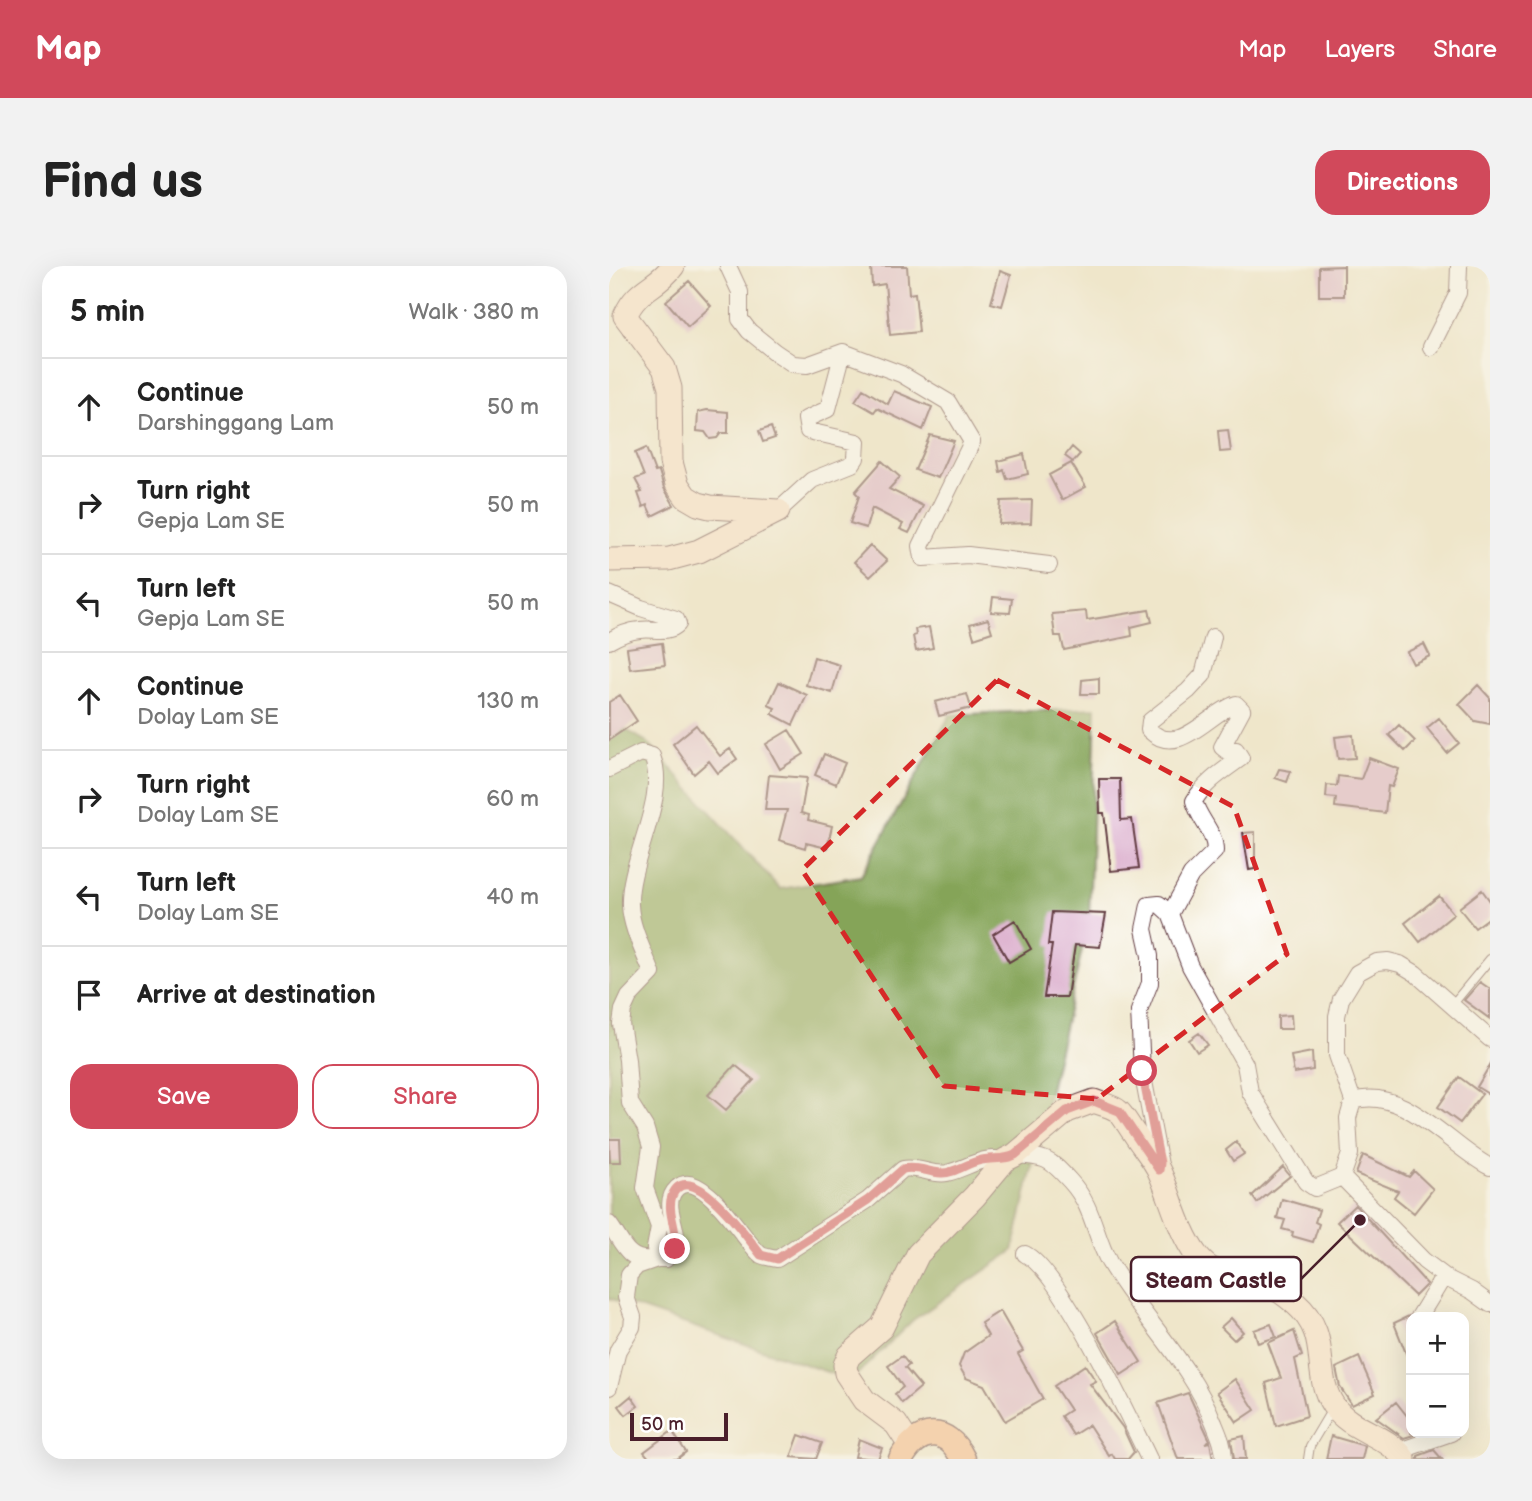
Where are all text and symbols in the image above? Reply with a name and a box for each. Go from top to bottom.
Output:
text: Map [35,29,101,69]
text: Map [1238,35,1286,64]
text: Layers [1324,35,1395,64]
text: Share [1433,35,1497,64]
button: Directions [1315,150,1490,215]
text: Find us [42,153,203,212]
text: 5 min [70,294,145,330]
text: Walk · 380 m [409,298,539,326]
text: Continue [137,378,244,409]
icon: ahead [70,388,108,426]
text: 50 m [487,393,539,421]
text: Darshinggang Lam [137,409,334,437]
text: Turn right [137,476,250,507]
icon: right [70,486,108,524]
text: 50 m [487,491,539,519]
text: Gepja Lam SE [137,507,285,535]
text: Turn left [137,574,236,605]
icon: left [70,584,108,622]
text: 50 m [487,589,539,617]
text: Gepja Lam SE [137,605,285,633]
text: Continue [137,672,244,703]
icon: ahead [70,682,108,720]
text: 130 m [477,687,539,715]
text: Dolay Lam SE [137,703,279,731]
text: Turn right [137,770,250,801]
icon: right [70,780,108,818]
text: 60 m [486,785,539,813]
text: Dolay Lam SE [137,801,279,829]
text: Turn left [137,868,236,899]
icon: left [70,878,108,916]
text: 40 m [486,883,539,911]
text: Dolay Lam SE [137,899,279,927]
icon: arrive [70,976,108,1014]
text: Arrive at destination [137,980,376,1011]
route start [1126,1055,1157,1086]
button: Save [70,1064,298,1129]
button: Share [312,1064,539,1129]
route end [659,1233,690,1264]
callout: Steam Castle [1131,1257,1301,1301]
text: Steam Castle [1145,1267,1287,1295]
map controls [1406,1312,1469,1438]
button: + [1406,1312,1469,1375]
button: − [1406,1375,1469,1438]
scale bar [630,1410,728,1442]
text: 50 m [641,1413,684,1436]

